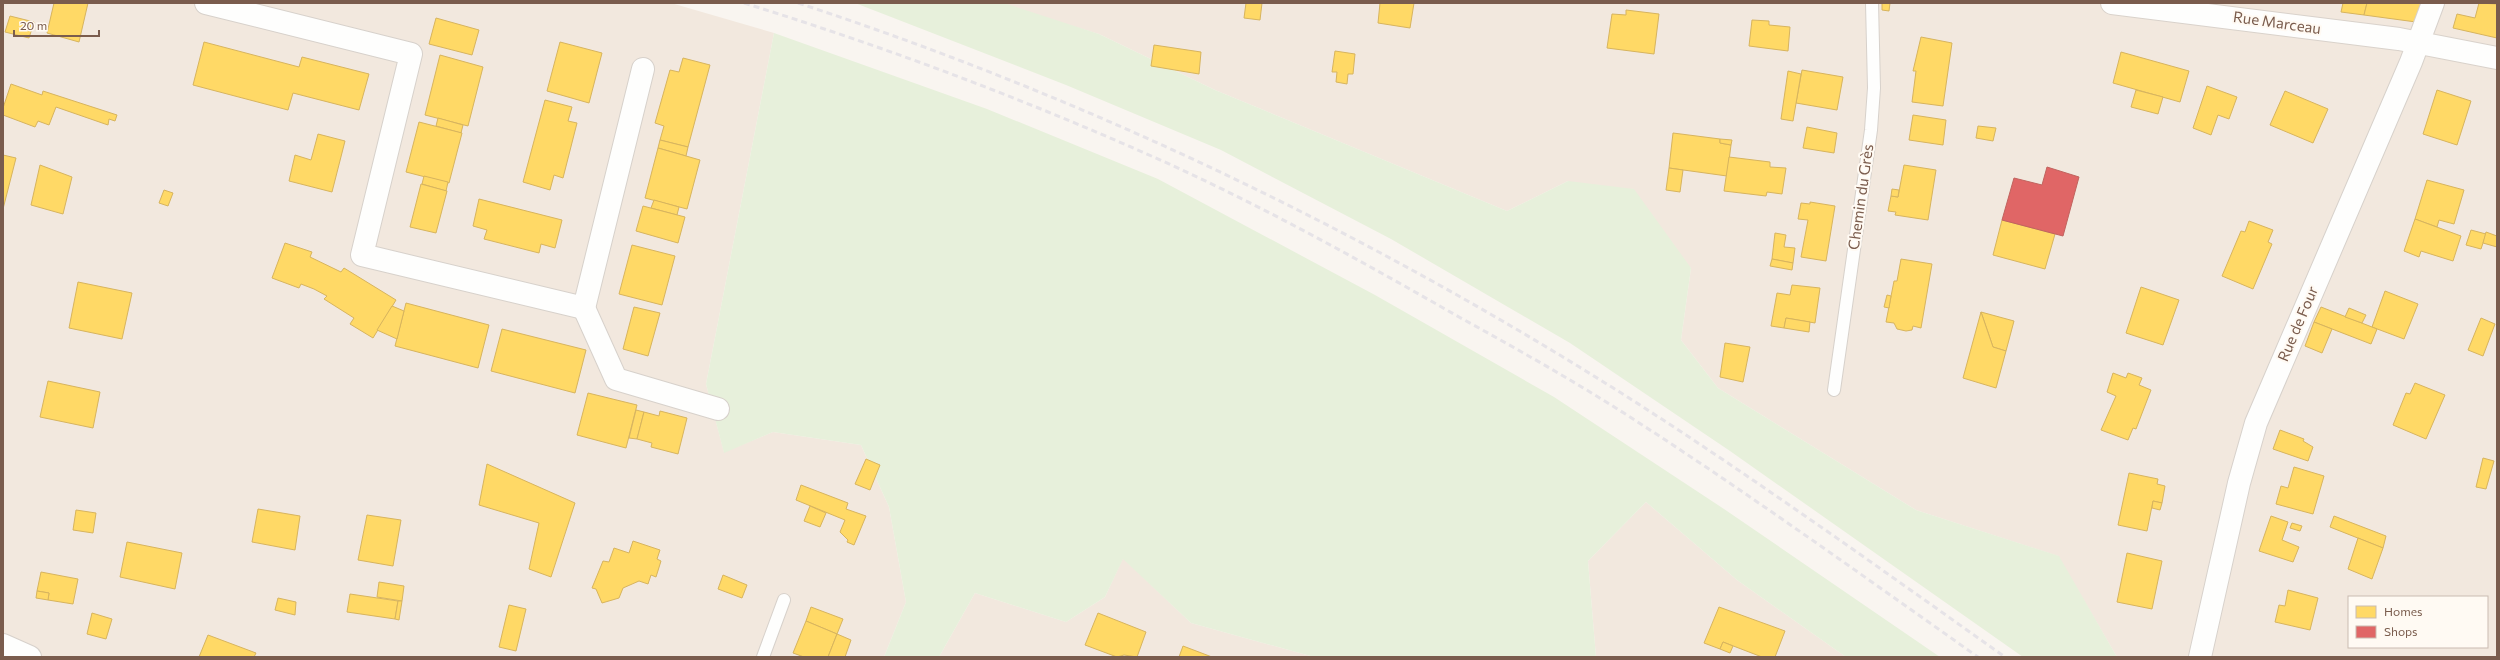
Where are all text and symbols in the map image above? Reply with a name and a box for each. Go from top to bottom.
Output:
street label: Rue Marceau [2232,7,2322,37]
scale bar [14,12,99,38]
text: 20 m [20,18,47,32]
street label: Chemin du Grès [1844,143,1876,251]
street label: Rue de Four [2273,283,2321,364]
legend [2348,596,2488,648]
text: Homes [2384,604,2422,618]
text: Shops [2384,624,2418,638]

